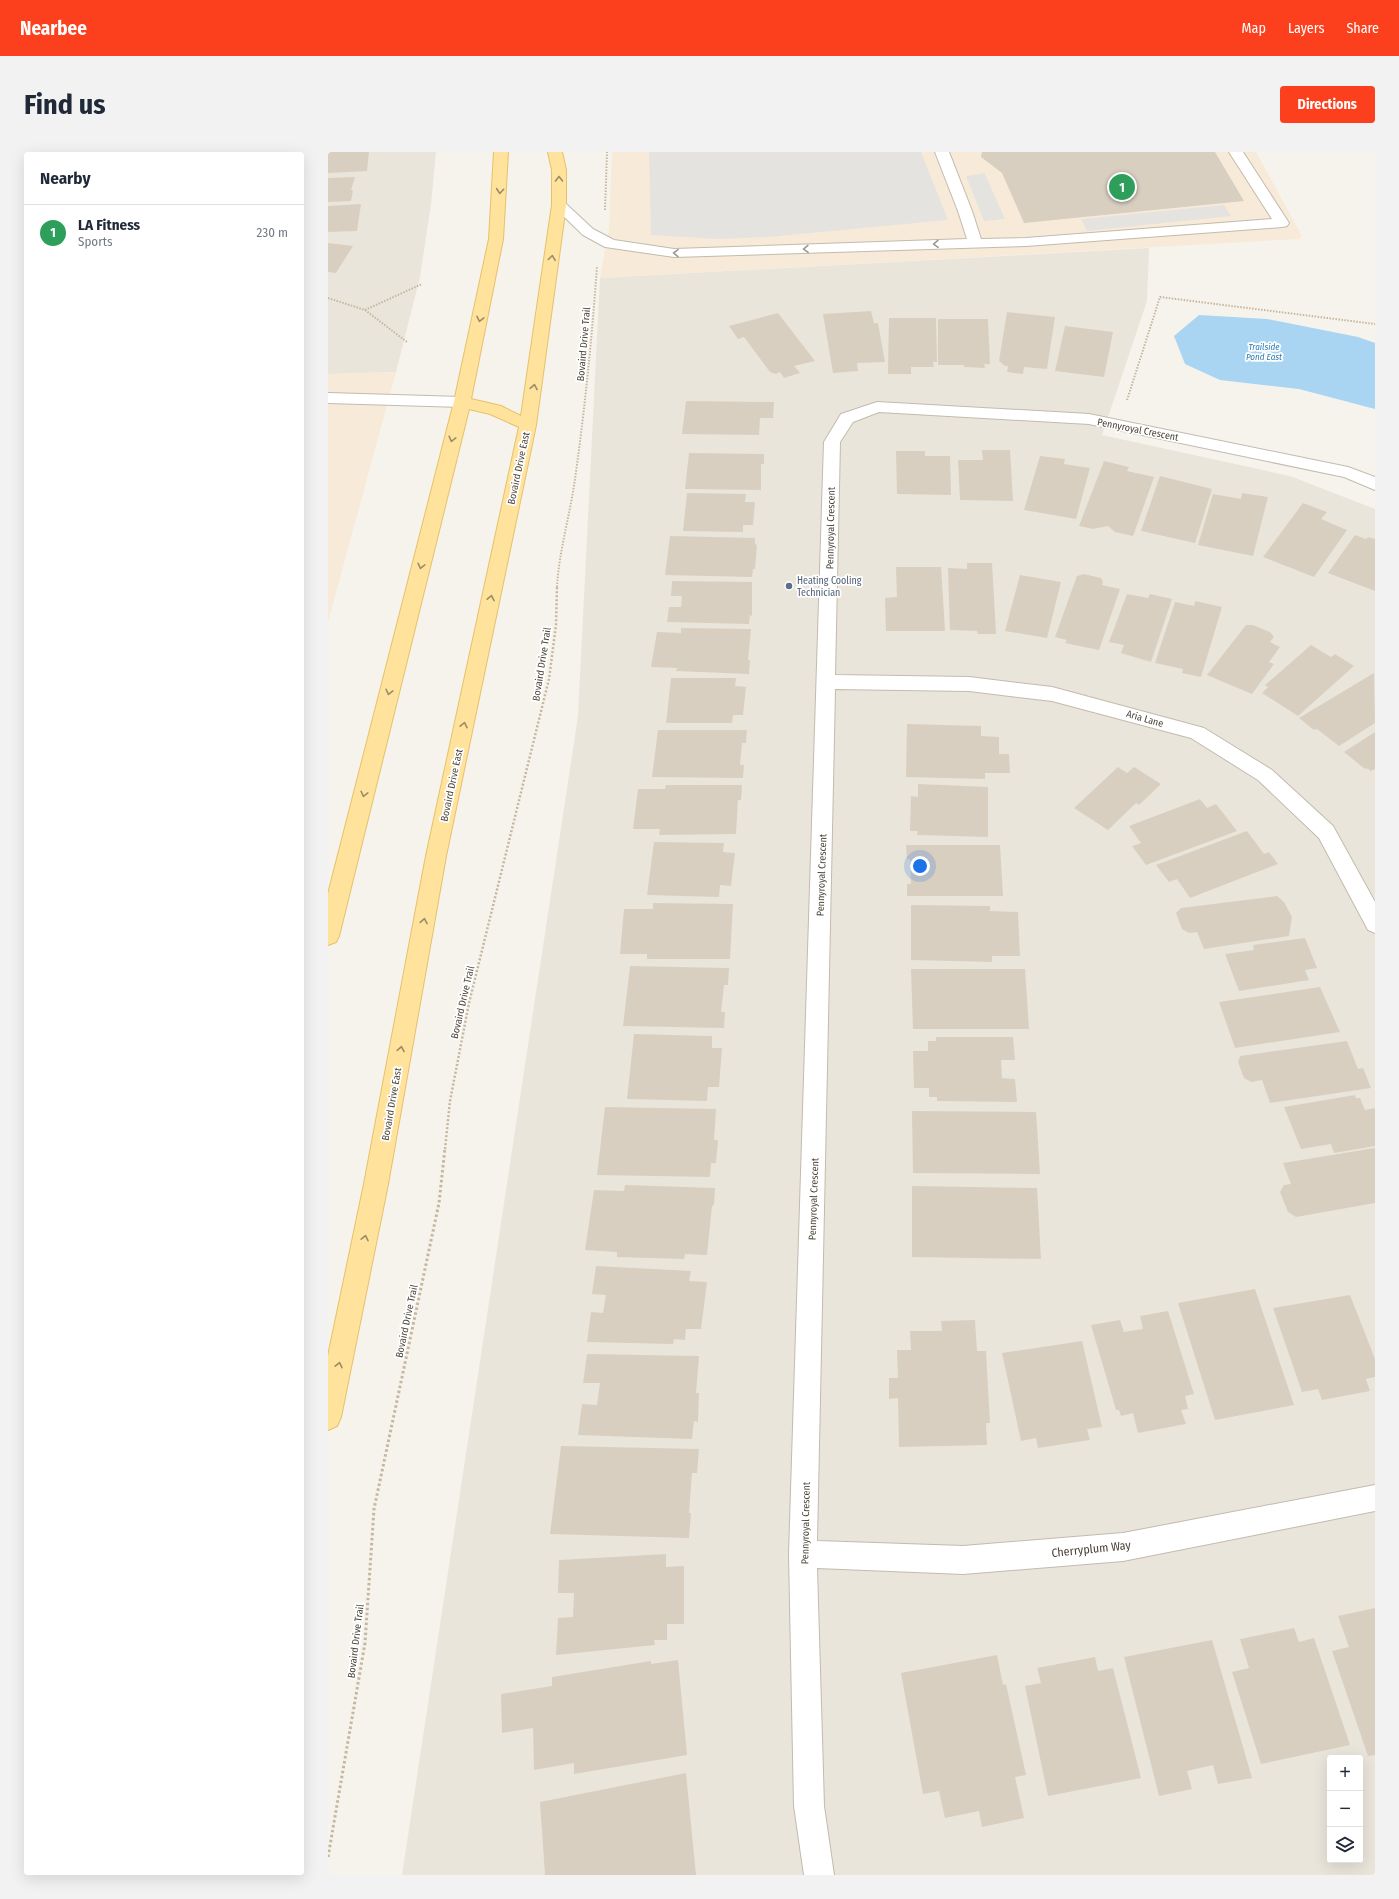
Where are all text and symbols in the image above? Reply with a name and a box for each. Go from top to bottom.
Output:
text: Nearbee [20,17,87,40]
text: Map [1242,20,1266,37]
text: Layers [1288,20,1324,37]
text: Share [1346,20,1379,37]
button: Directions [1280,86,1375,123]
text: Find us [24,88,106,121]
text: Nearby [40,168,91,189]
pin: 1 [1109,172,1135,202]
one-way arrow [555,176,563,182]
one-way arrow [495,188,504,194]
text: LA Fitness [78,216,140,234]
text: 1 [50,225,56,240]
text: 230 m [257,225,288,240]
text: Sports [78,234,113,249]
one-way arrow [933,240,939,249]
one-way arrow [803,245,809,253]
one-way arrow [673,249,679,257]
one-way arrow [547,255,556,261]
street label: Bovaird Drive Trail [575,306,593,382]
one-way arrow [476,316,484,322]
water label: Trailside Pond East [1246,342,1282,362]
one-way arrow [529,384,538,390]
street label: Pennyroyal Crescent [1096,416,1180,444]
street label: Bovaird Drive East [505,430,533,506]
one-way arrow [449,436,457,443]
street label: Pennyroyal Crescent [824,486,838,569]
one-way arrow [417,562,426,569]
place label: Heating Cooling Technician [797,575,862,599]
marker: Heating Cooling Technician [784,581,794,591]
one-way arrow [486,595,494,601]
street label: Bovaird Drive Trail [530,626,554,702]
one-way arrow [386,688,394,695]
street label: Aria Lane [1125,708,1165,730]
one-way arrow [459,722,467,728]
street label: Bovaird Drive East [438,747,466,823]
one-way arrow [360,791,368,797]
street label: Pennyroyal Crescent [815,833,829,916]
your location [910,856,930,876]
one-way arrow [419,918,428,924]
street label: Bovaird Drive Trail [449,964,477,1040]
one-way arrow [396,1046,404,1052]
street label: Bovaird Drive East [380,1066,404,1142]
street label: Pennyroyal Crescent [807,1157,821,1240]
one-way arrow [361,1235,369,1241]
street label: Bovaird Drive Trail [393,1283,421,1359]
one-way arrow [334,1362,342,1368]
street label: Pennyroyal Crescent [799,1481,813,1564]
street label: Cherryplum Way [1051,1538,1132,1560]
street label: Bovaird Drive Trail [346,1603,367,1679]
map controls [1327,1755,1363,1863]
button: + [1327,1755,1363,1791]
button: − [1327,1791,1363,1827]
button: layers [1327,1827,1363,1863]

